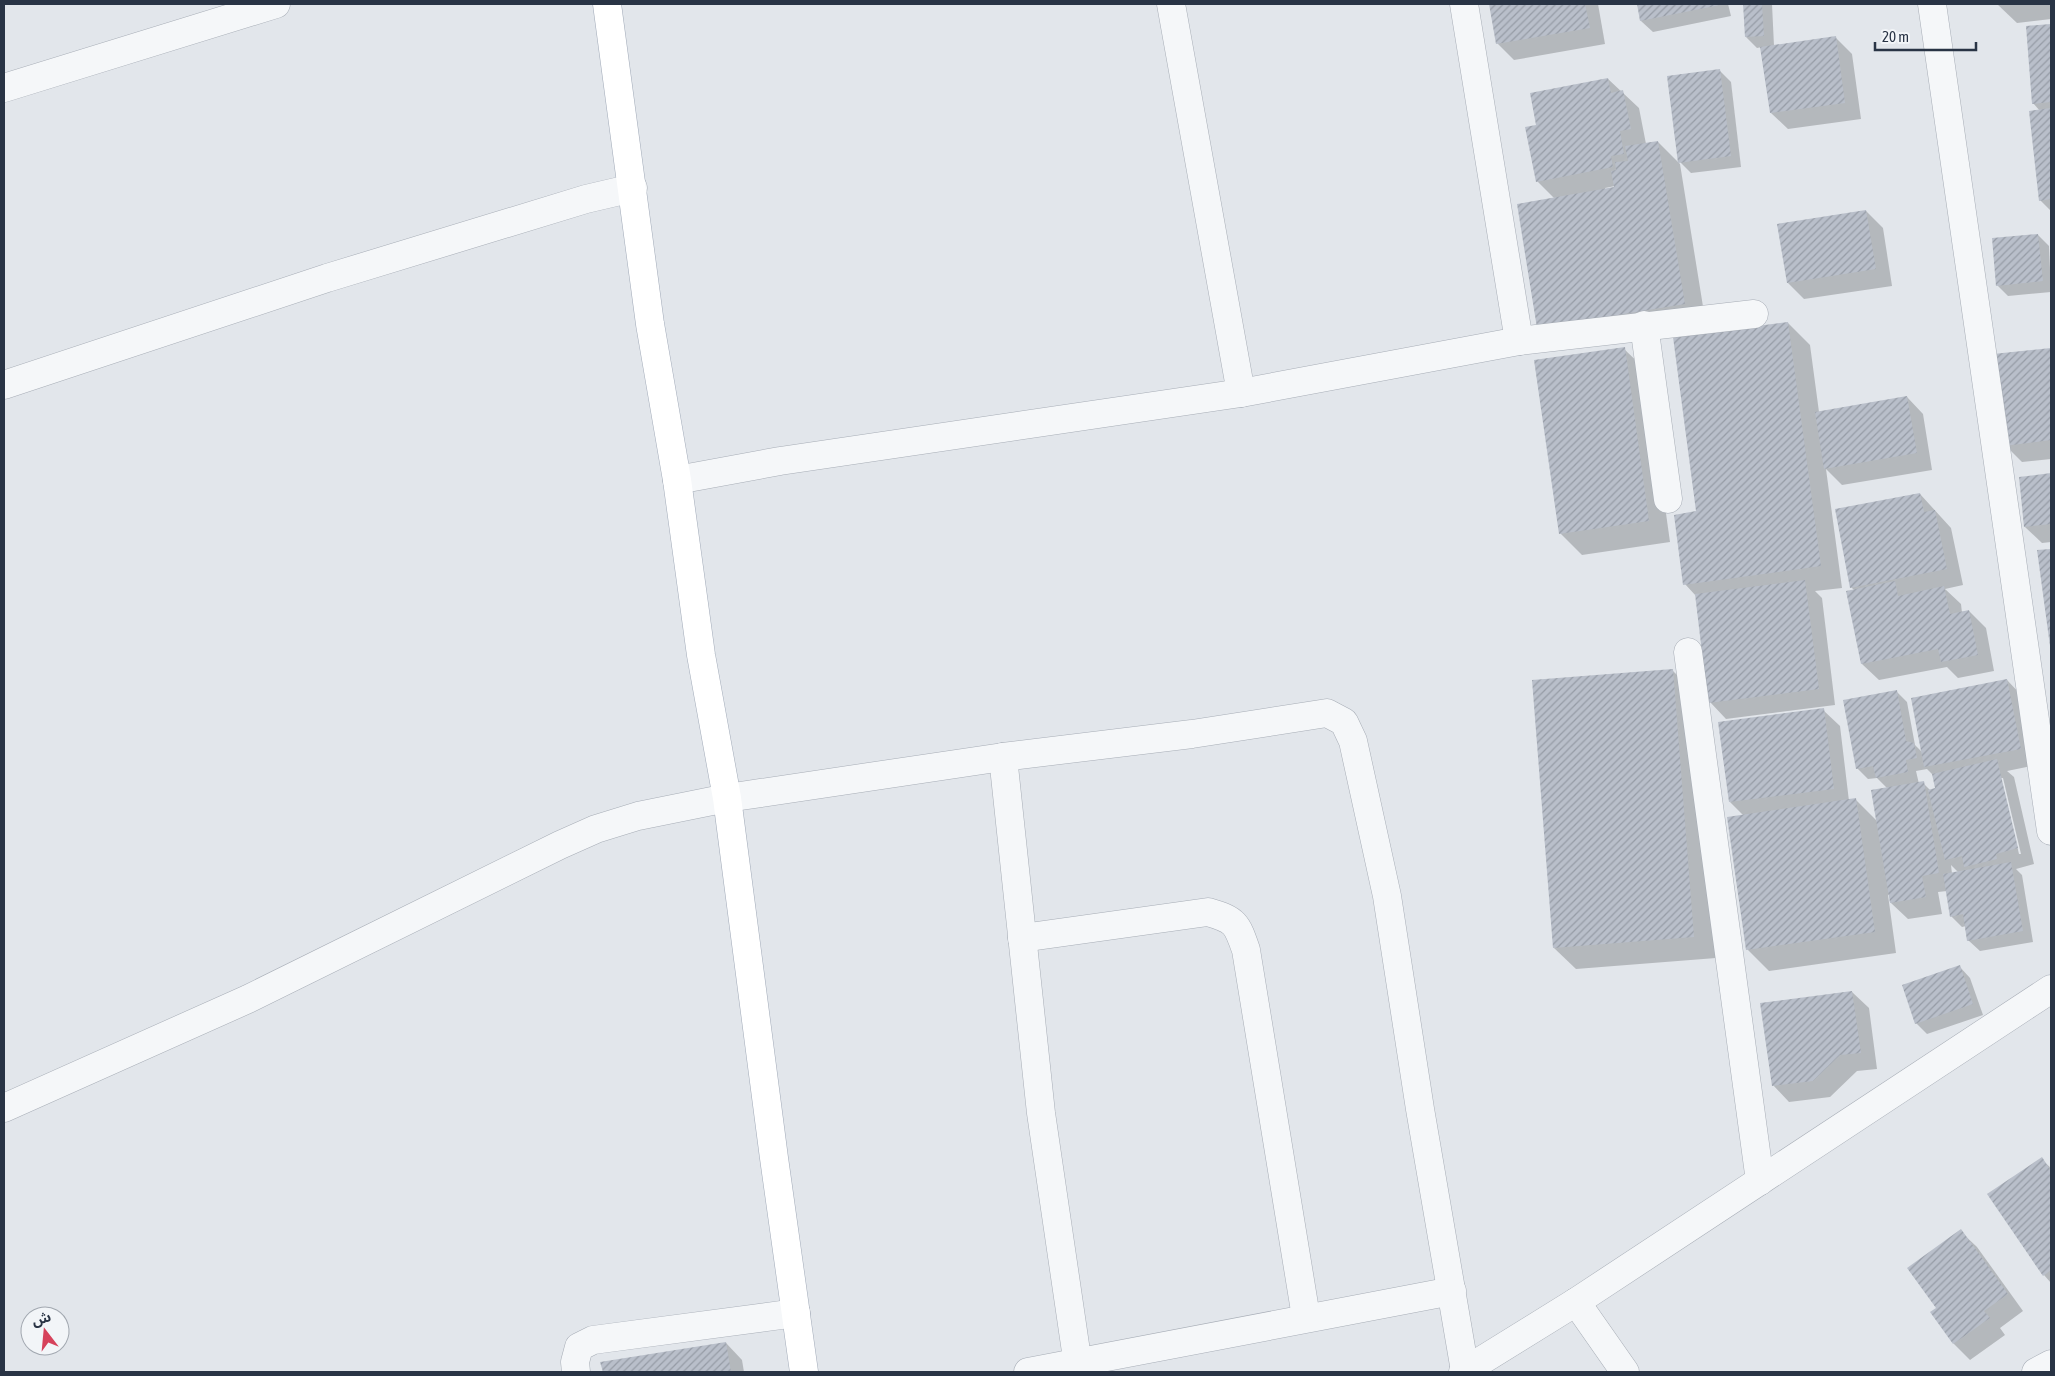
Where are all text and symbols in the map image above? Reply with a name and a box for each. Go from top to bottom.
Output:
scale bar [1875,20,1976,52]
text: 20 m [1882,28,1909,45]
north arrow [20,1306,70,1356]
text: ش [30,1308,53,1329]

